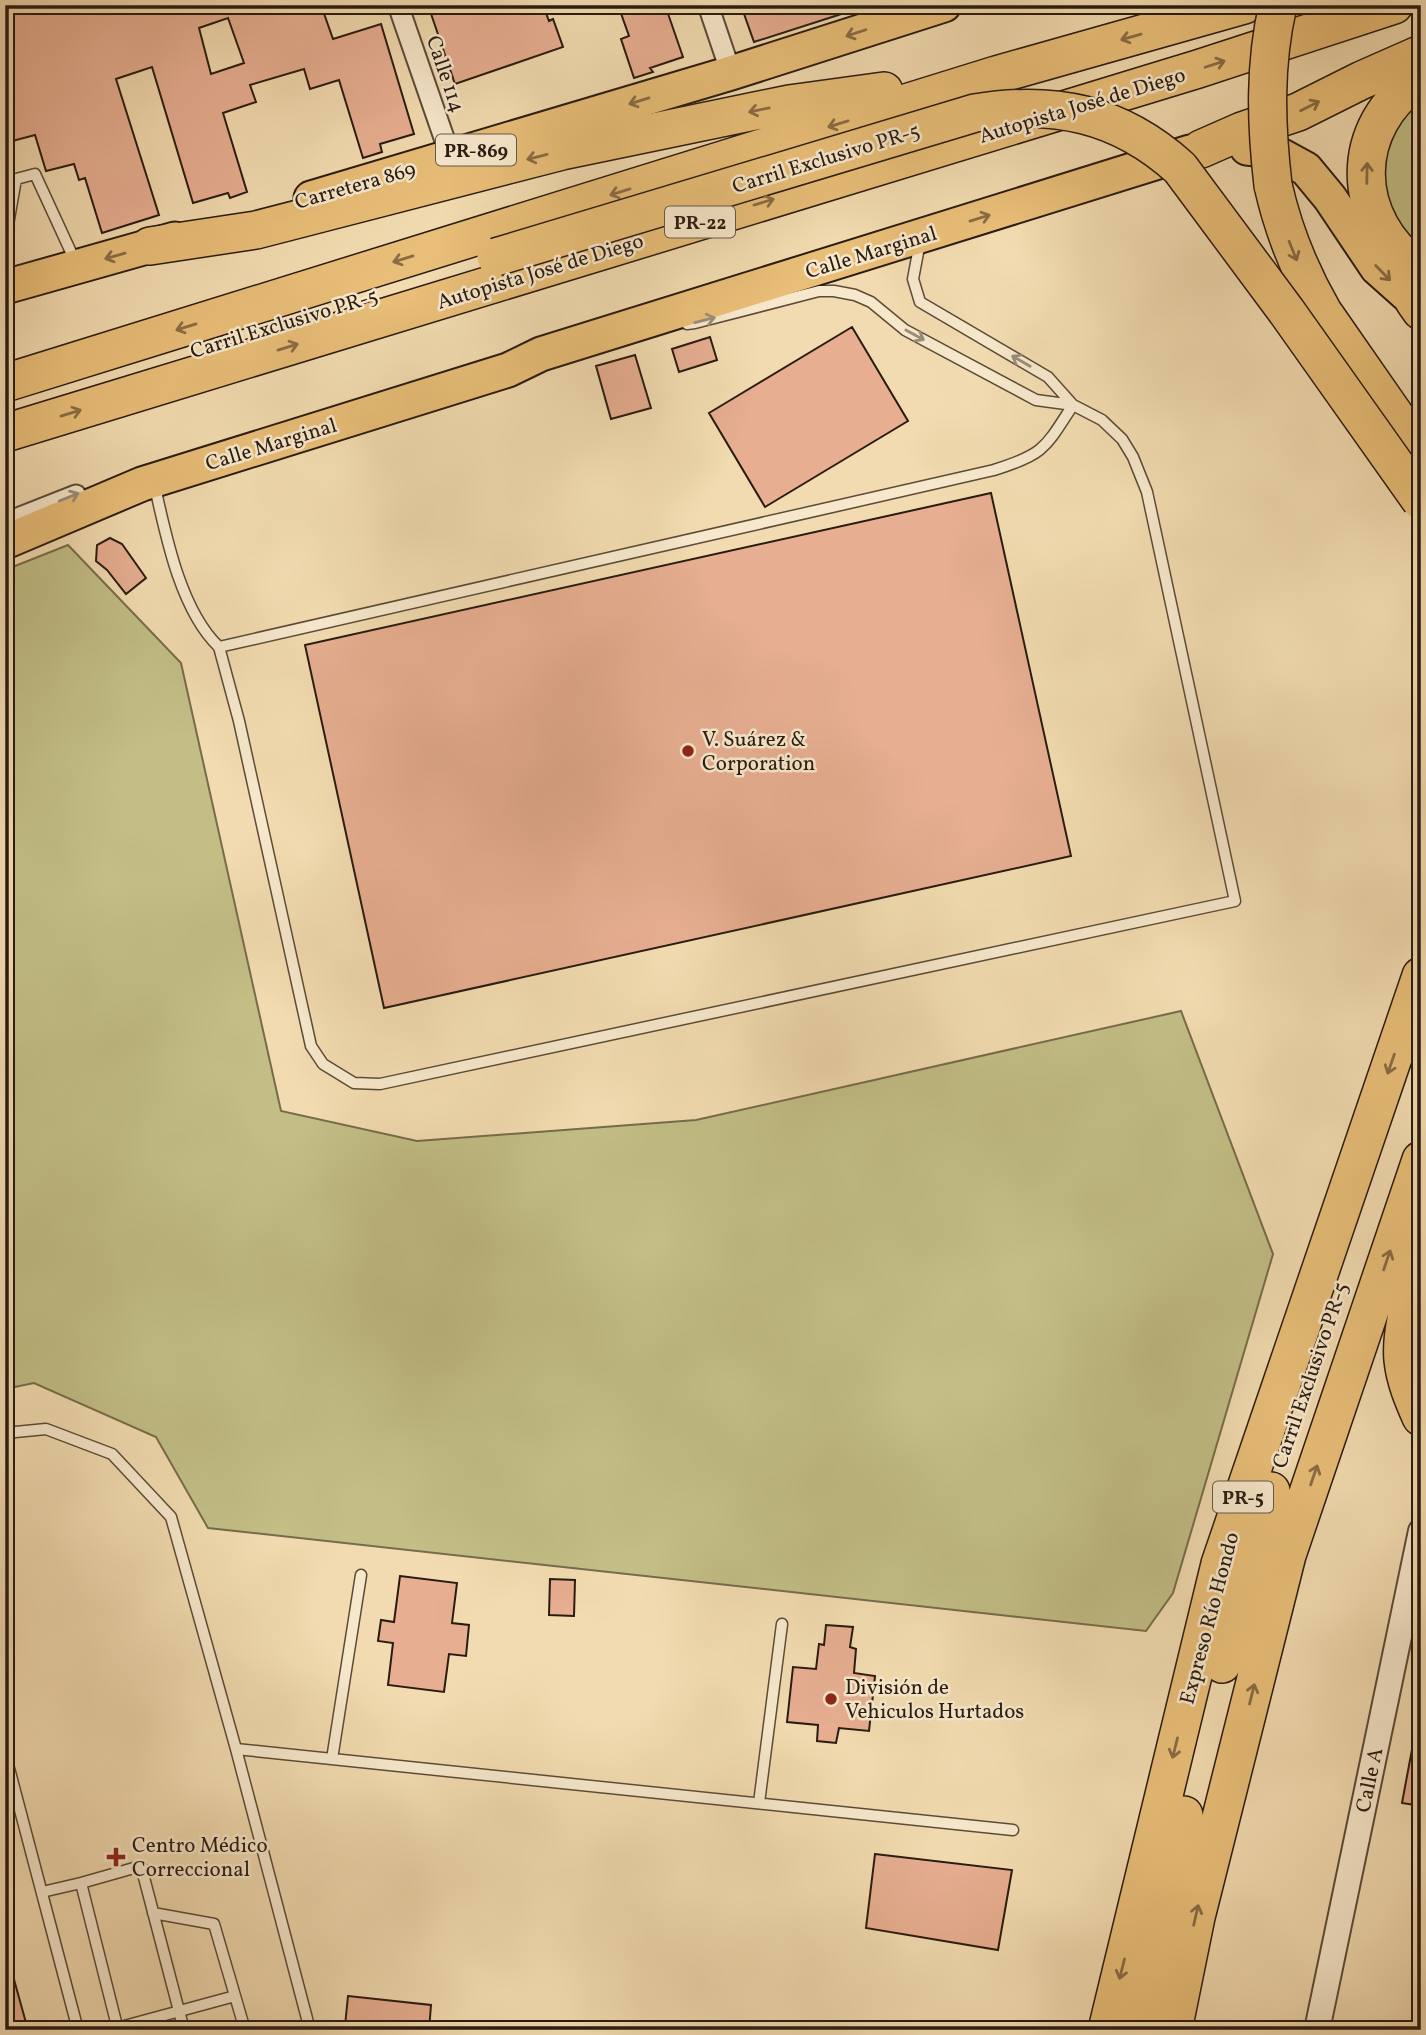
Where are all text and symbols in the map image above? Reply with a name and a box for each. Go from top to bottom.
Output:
one-way arrow [845,28,867,41]
street label: Calle 114 [418,32,471,117]
one-way arrow [1120,32,1142,45]
one-way arrow [1204,57,1226,69]
street label: Autopista José de Diego [976,61,1189,152]
one-way arrow [628,95,650,108]
one-way arrow [1299,99,1320,113]
one-way arrow [748,104,771,118]
street label: Carril Exclusivo PR-5 [729,117,924,202]
one-way arrow [827,119,849,132]
road number: PR-869 [436,134,516,166]
one-way arrow [526,151,548,164]
street label: Carretera 869 [292,155,419,218]
one-way arrow [1360,161,1373,184]
one-way arrow [610,186,632,199]
one-way arrow [752,195,774,208]
road number: PR-22 [665,206,735,238]
one-way arrow [969,211,991,223]
street label: Calle Marginal [802,220,941,287]
street label: Autopista José de Diego [434,227,647,318]
one-way arrow [1287,239,1300,261]
one-way arrow [105,250,127,263]
one-way arrow [392,253,414,266]
one-way arrow [1374,264,1391,281]
street label: Carril Exclusivo PR-5 [187,282,382,367]
one-way arrow [693,313,716,326]
one-way arrow [175,321,197,334]
one-way arrow [905,328,925,342]
one-way arrow [277,340,299,353]
one-way arrow [1011,354,1032,367]
one-way arrow [59,406,81,419]
street label: Calle Marginal [202,412,341,479]
one-way arrow [57,490,79,503]
place label: V. Suárez & Corporation [702,726,815,779]
marker: V. Suárez & Corporation [680,743,696,759]
one-way arrow [1384,1053,1397,1075]
one-way arrow [1381,1249,1394,1271]
street label: Carril Exclusivo PR-5 [1266,1279,1357,1472]
one-way arrow [1309,1465,1321,1487]
road number: PR-5 [1213,1482,1273,1512]
street label: Expreso Río Hondo [1173,1529,1247,1708]
place label: División de Vehiculos Hurtados [845,1674,1024,1727]
one-way arrow [1246,1683,1259,1706]
marker: División de Vehiculos Hurtados [823,1691,839,1707]
one-way arrow [1168,1736,1182,1759]
street label: Calle A [1349,1745,1392,1815]
place label: Centro Médico Correccional [132,1832,268,1885]
marker: Centro Médico Correccional [106,1847,126,1867]
one-way arrow [1190,1904,1204,1927]
one-way arrow [1114,1957,1128,1980]

